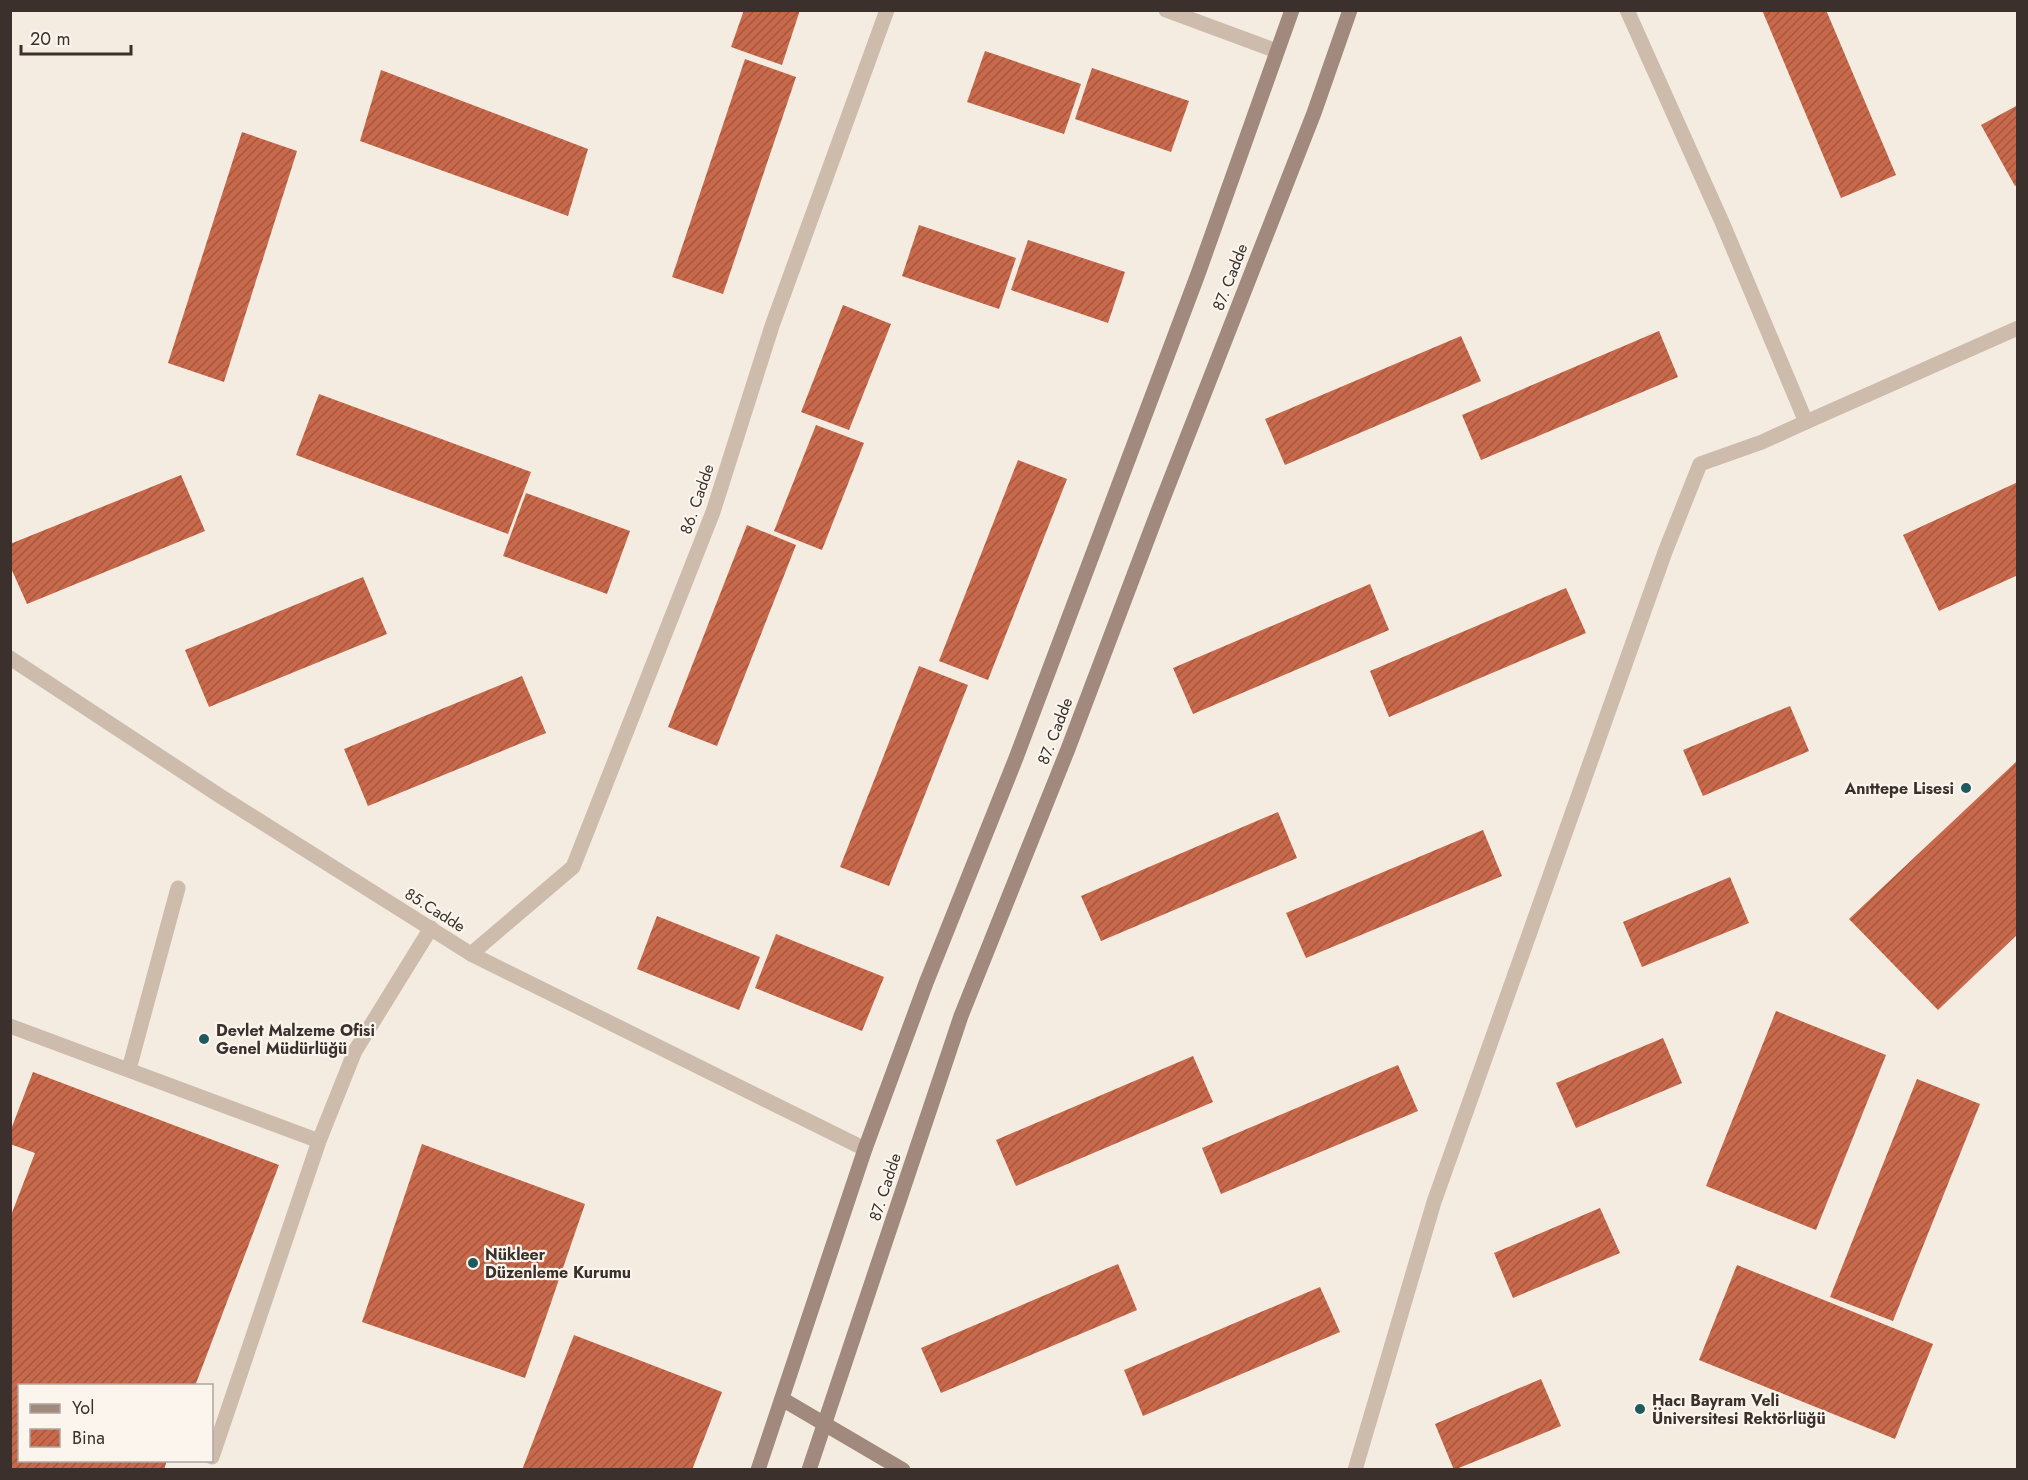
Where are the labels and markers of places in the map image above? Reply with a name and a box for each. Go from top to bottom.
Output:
place label: Anıttepe Lisesi [1843,777,1954,800]
marker: Anıttepe Lisesi [1959,781,1973,795]
place label: Devlet Malzeme Ofisi Genel Müdürlüğü [216,1019,375,1060]
marker: Devlet Malzeme Ofisi Genel Müdürlüğü [197,1032,211,1046]
place label: Nükleer Düzenleme Kurumu [485,1243,631,1284]
marker: Nükleer Düzenleme Kurumu [466,1256,480,1270]
place label: Hacı Bayram Veli Üniversitesi Rektörlüğü [1652,1389,1826,1430]
marker: Hacı Bayram Veli Üniversitesi Rektörlüğü [1633,1402,1647,1416]

